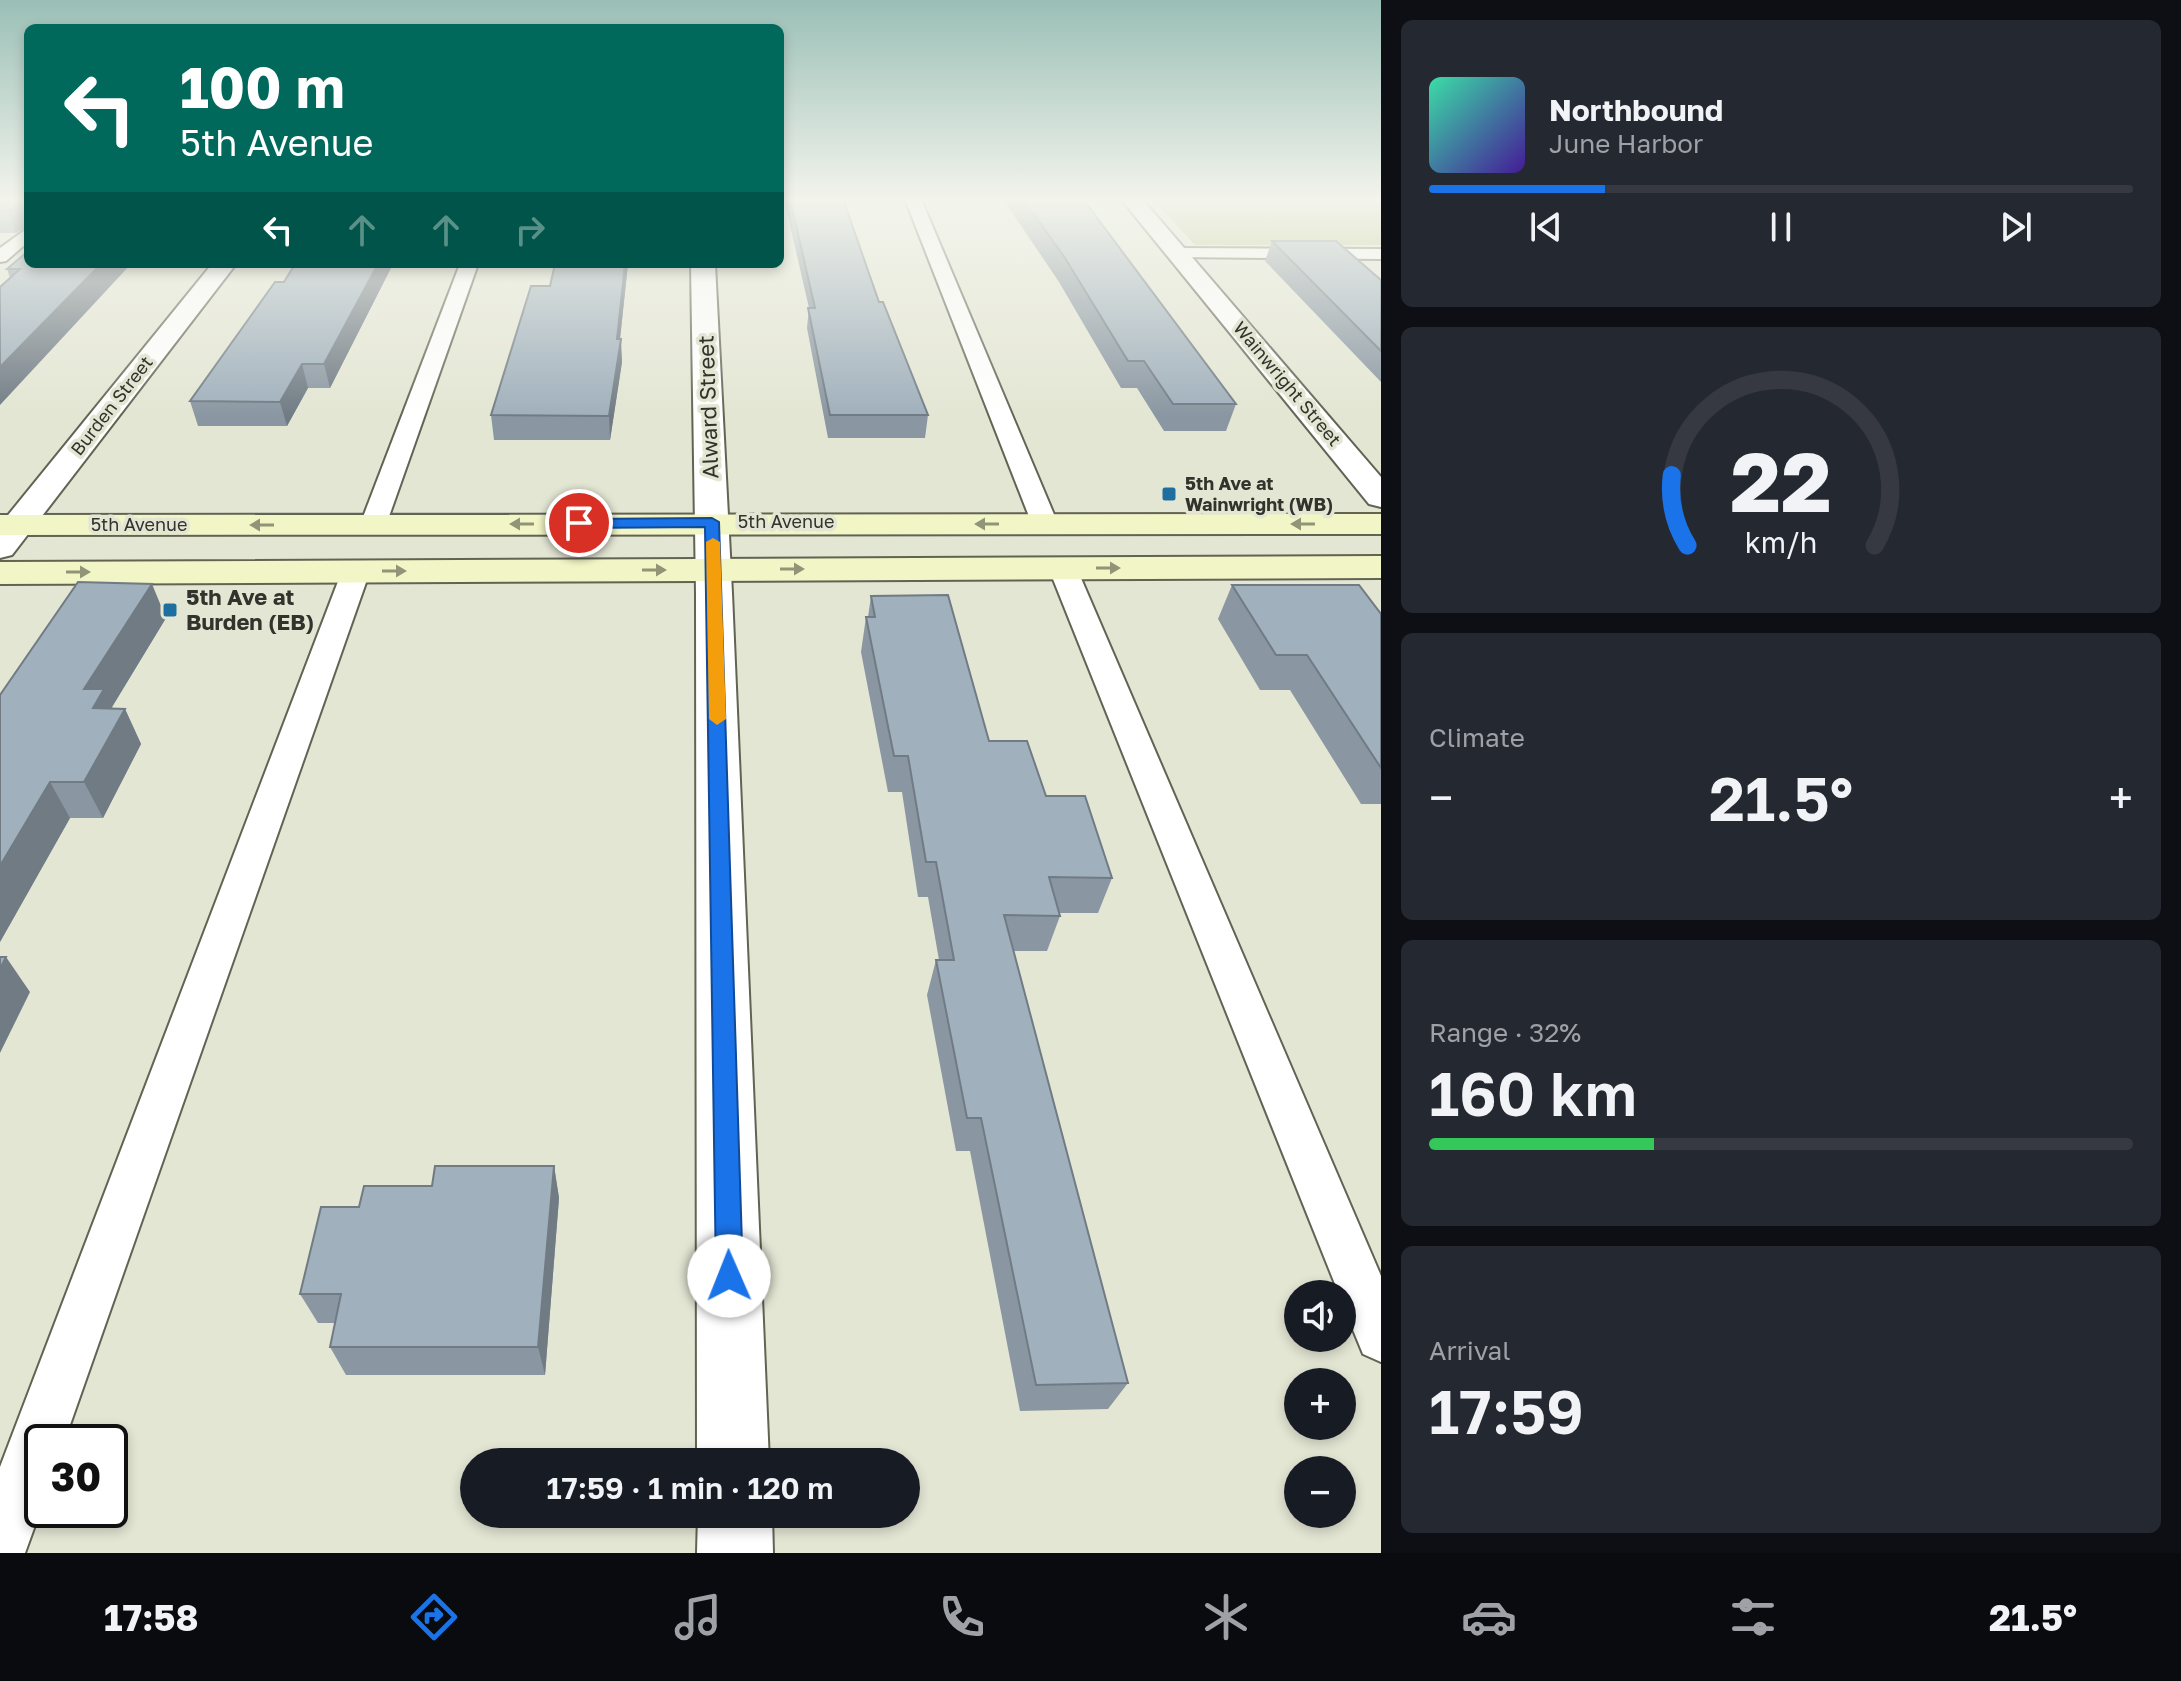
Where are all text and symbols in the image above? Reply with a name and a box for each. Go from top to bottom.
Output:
text: 100 m [180,53,345,120]
icon: left [48,56,152,160]
text: Northbound [1549,92,1723,128]
text: 5th Avenue [180,121,374,164]
text: June Harbor [1549,128,1703,159]
icon: previous [1524,205,1568,249]
icon: pause [1759,205,1803,249]
icon: next [1994,205,2038,249]
icon: left [256,208,300,252]
icon: ahead [340,208,384,252]
icon: ahead [424,208,468,252]
icon: right [508,208,552,252]
street label: Wainwright Street [1229,317,1346,450]
street label: Alward Street [692,335,723,479]
street label: Burden Street [66,351,157,459]
text: 22 [1730,429,1832,529]
place label: 5th Ave at Wainwright (WB) [1185,472,1333,515]
marker: 5th Ave at Wainwright (WB) [1160,485,1178,503]
pin [545,489,613,557]
icon: arrive [557,501,601,545]
street label: 5th Avenue [738,510,834,532]
street label: 5th Avenue [91,513,187,535]
one-way arrow [509,518,534,530]
one-way arrow [974,518,999,530]
one-way arrow [1290,518,1315,530]
one-way arrow [249,519,274,531]
text: km/h [1745,525,1817,559]
one-way arrow [1096,562,1121,574]
one-way arrow [780,563,805,575]
one-way arrow [642,564,667,576]
one-way arrow [382,565,407,577]
one-way arrow [66,566,91,579]
place label: 5th Ave at Burden (EB) [186,583,314,635]
marker: 5th Ave at Burden (EB) [161,601,179,619]
text: Climate [1429,722,1525,753]
text: 21.5° [1709,762,1853,834]
text: − [1429,771,1453,824]
text: + [2109,771,2133,824]
text: Range · 32% [1429,1017,1581,1048]
text: 160 km [1429,1057,1637,1129]
position arrow [687,1234,771,1318]
map controls [1284,1280,1356,1528]
button: sound [1284,1280,1356,1352]
text: Arrival [1429,1335,1510,1366]
button: + [1284,1368,1356,1440]
text: 17:59 [1429,1375,1584,1447]
speed limit sign: 30 [24,1424,128,1528]
button: − [1284,1456,1356,1528]
text: 17:59 · 1 min · 120 m [546,1470,834,1506]
icon: directions [406,1589,462,1645]
icon: music [670,1589,726,1645]
icon: phone [934,1589,990,1645]
icon: climate [1198,1589,1254,1645]
icon: car [1461,1589,1517,1645]
icon: filters [1725,1589,1781,1645]
text: 17:58 [104,1596,199,1639]
text: 21.5° [1989,1596,2077,1639]

